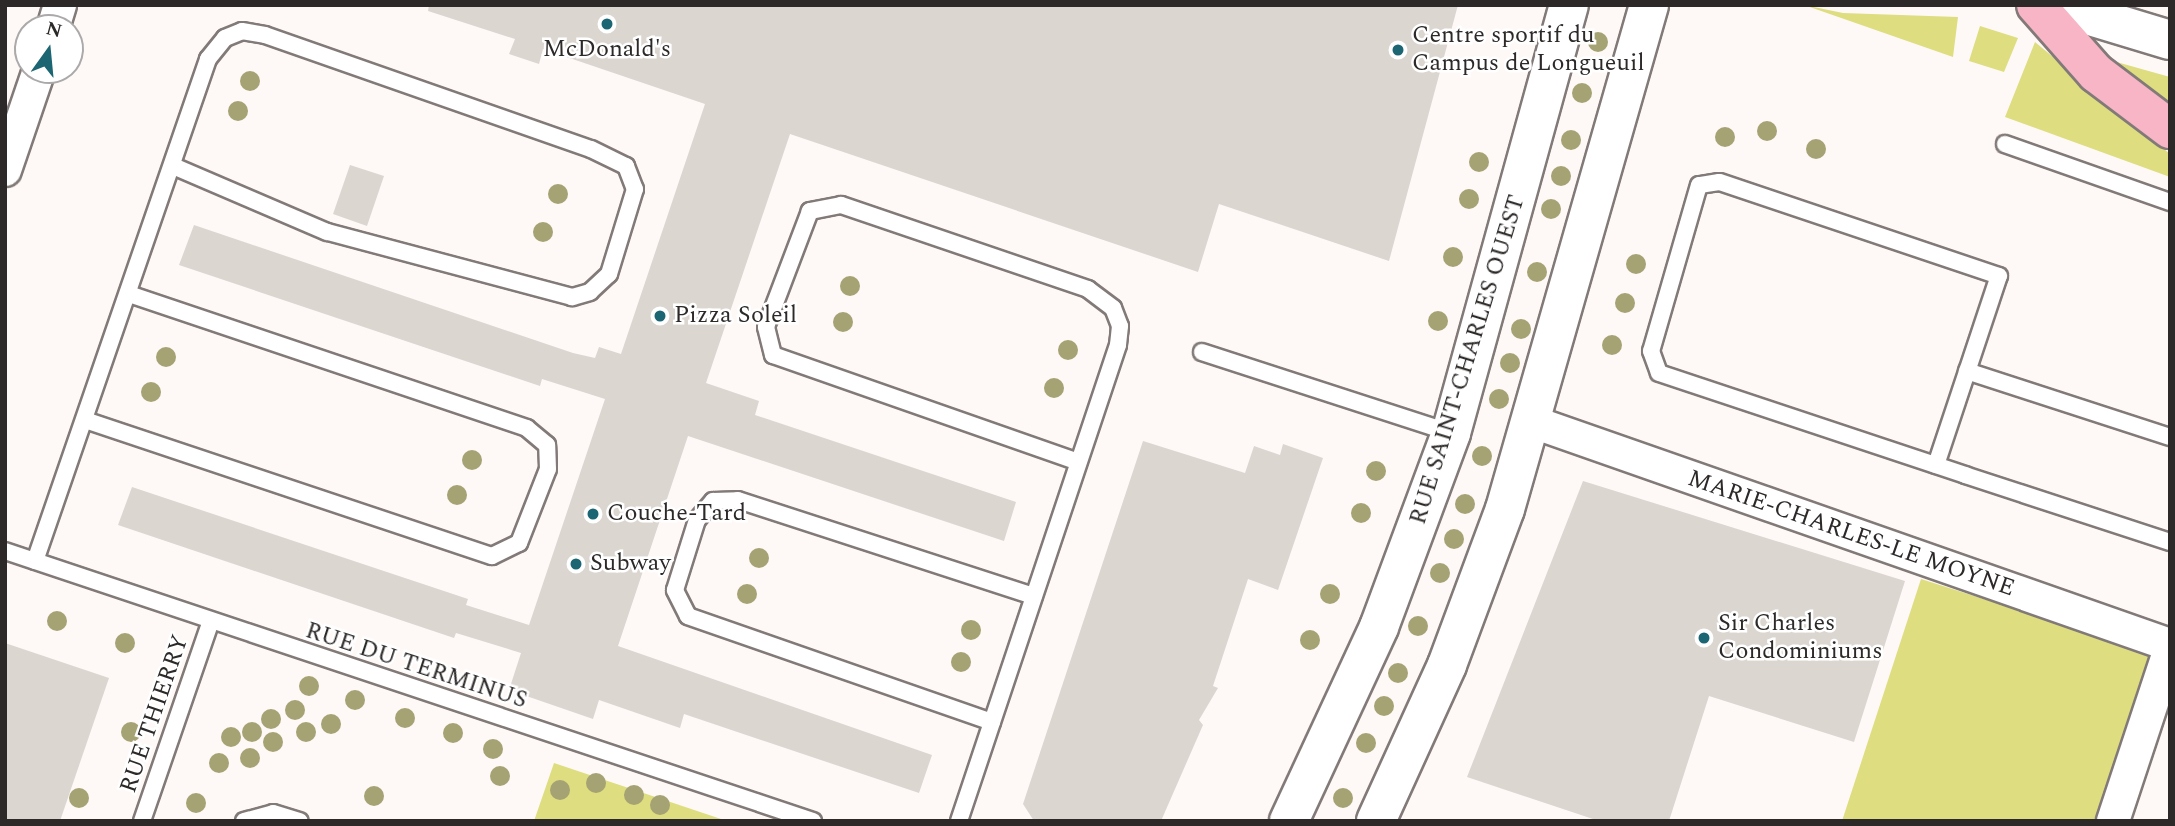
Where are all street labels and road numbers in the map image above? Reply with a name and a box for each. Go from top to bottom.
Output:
street label: RUE SAINT-CHARLES OUEST [1404,192,1532,528]
street label: MARIE-CHARLES-LE MOYNE [1684,464,2018,604]
street label: RUE DU TERMINUS [302,617,530,715]
street label: RUE THIERRY [114,631,196,797]

